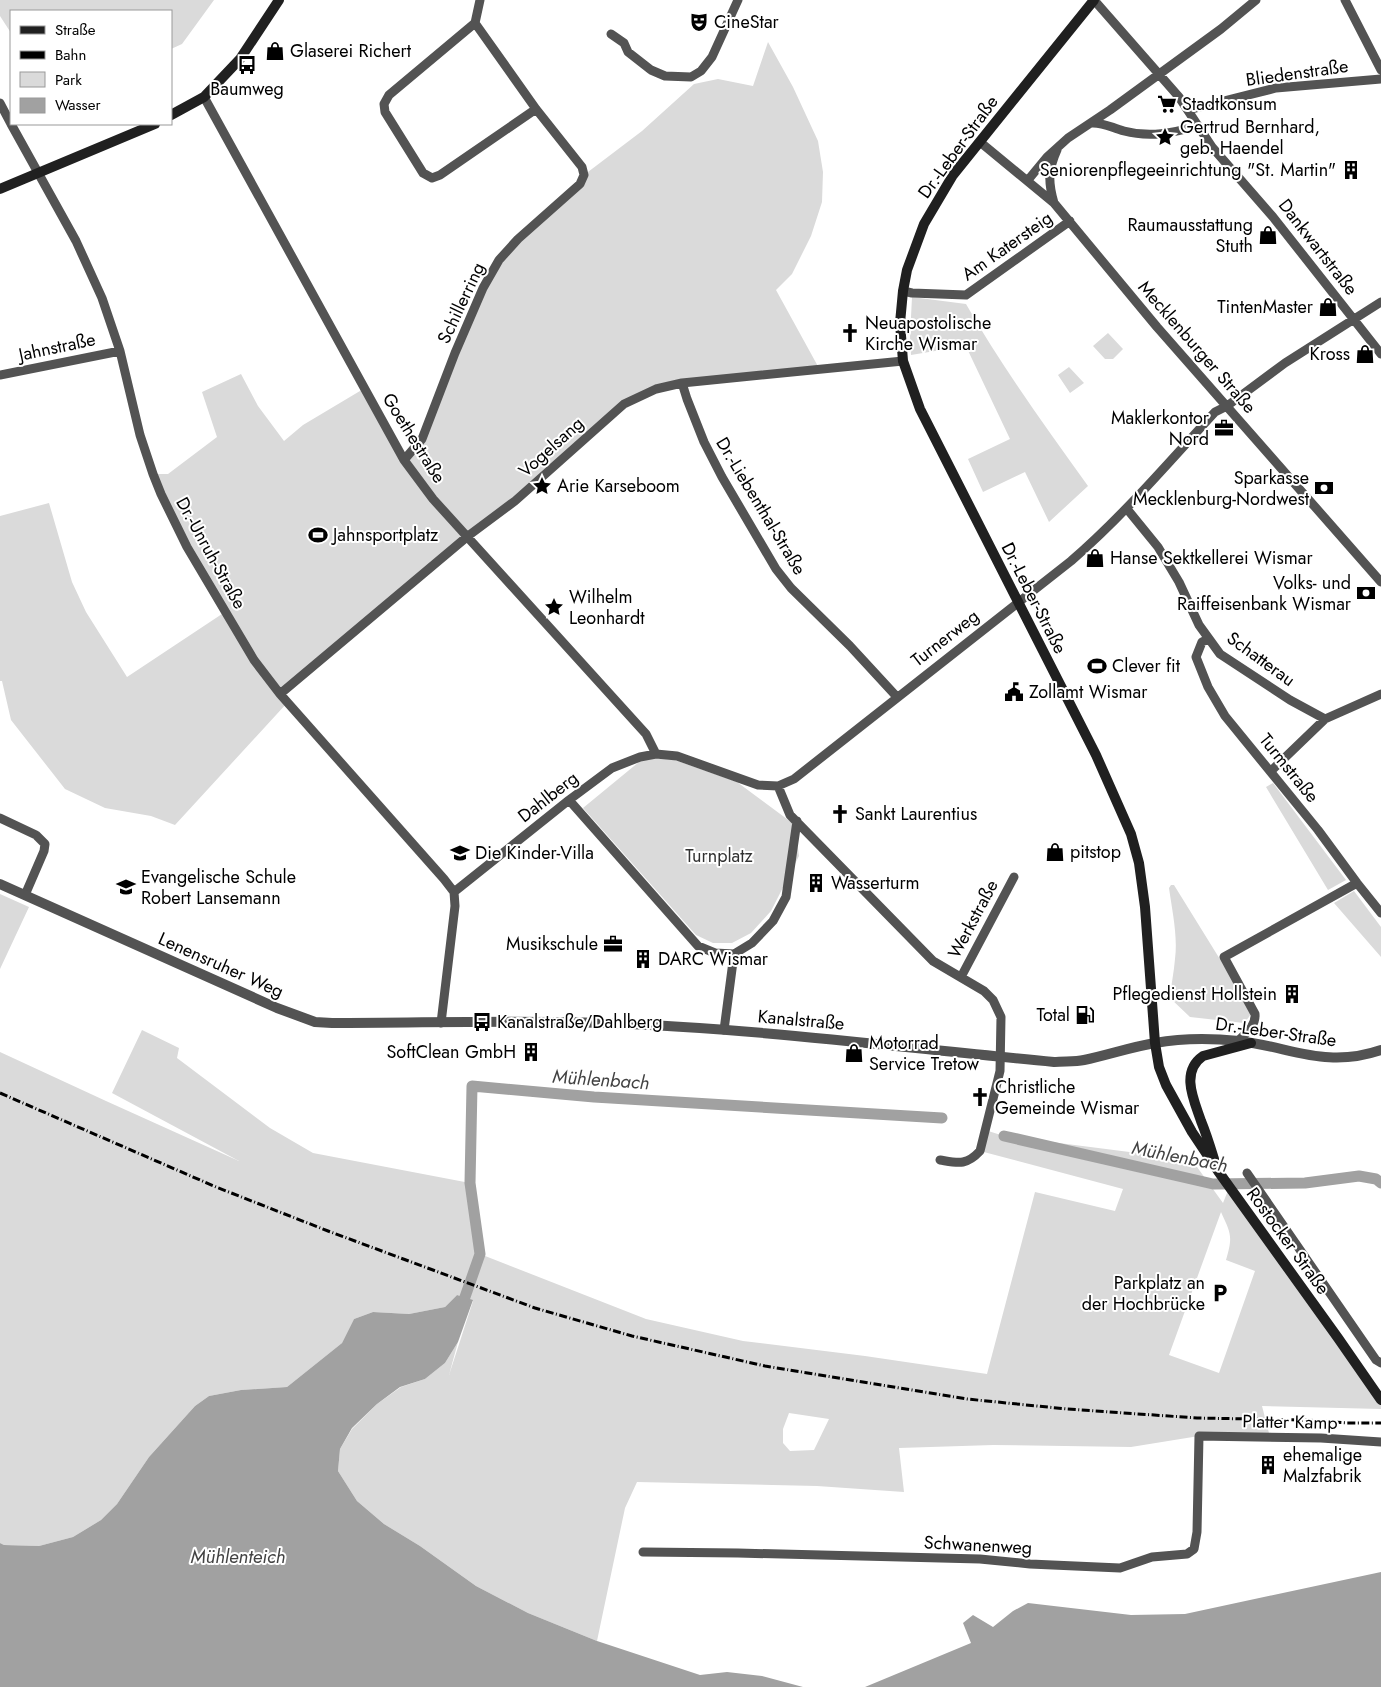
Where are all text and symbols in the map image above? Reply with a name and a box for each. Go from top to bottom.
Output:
place label: CineStar [714,9,780,35]
legend [10,10,172,125]
theatre icon: CineStar [688,11,710,33]
text: Straße [55,19,96,41]
place label: Glaserei Richert [290,38,412,64]
shop icon: Glaserei Richert [264,40,286,62]
text: Bahn [55,44,86,66]
street label: Bliedenstraße [1244,53,1350,93]
bus stop icon: Baumweg [236,54,258,76]
text: Park [55,69,82,91]
place label: Baumweg [210,76,284,102]
street label: Dr.-Leber-Straße [912,90,1004,204]
place label: Stadtkonsum [1182,91,1277,117]
supermarket icon: Stadtkonsum [1156,93,1178,115]
text: Wasser [55,94,101,116]
place label: Gertrud Bernhard, geb. Haendel [1180,114,1320,161]
place icon: Gertrud Bernhard, geb. Haendel [1154,126,1176,148]
place label: Seniorenpflegeeinrichtung "St. Martin" [1040,157,1336,183]
building icon: Seniorenpflegeeinrichtung "St. Martin" [1340,159,1362,181]
street label: Dankwartstraße [1272,193,1364,301]
street label: Am Katersteig [956,205,1058,287]
place label: Raumausstattung Stuth [1127,212,1253,259]
shop icon: Raumausstattung Stuth [1257,224,1279,246]
street label: Schillerring [431,258,491,348]
street label: Mecklenburger Straße [1132,275,1262,419]
place label: TintenMaster [1217,294,1314,320]
shop icon: TintenMaster [1317,296,1339,318]
place label: Neuapostolische Kirche Wismar [865,310,991,357]
church icon: Neuapostolische Kirche Wismar [839,322,861,344]
street label: Jahnstraße [14,326,98,368]
place label: Kross [1310,341,1350,367]
shop icon: Kross [1354,343,1376,365]
street label: Goethestraße [376,388,452,488]
place label: Maklerkontor Nord [1111,405,1210,452]
street label: Vogelsang [513,411,589,483]
office icon: Maklerkontor Nord [1213,417,1235,439]
street label: Dr.-Liebenthal-Straße [710,432,812,580]
place label: Sparkasse Mecklenburg-Nordwest [1133,465,1310,512]
place label: Arie Karseboom [557,473,680,499]
place icon: Arie Karseboom [531,475,553,497]
bank icon: Sparkasse Mecklenburg-Nordwest [1313,477,1335,499]
street label: Dr.-Unruh-Straße [169,492,253,614]
place label: Jahnsportplatz [331,522,439,548]
sports icon: Jahnsportplatz [307,524,329,546]
street label: Dr.-Leber-Straße [995,538,1073,658]
place label: Hanse Sektkellerei Wismar [1110,545,1313,571]
shop icon: Hanse Sektkellerei Wismar [1084,547,1106,569]
place label: Volks- und Raiffeisenbank Wismar [1177,570,1352,617]
bank icon: Volks- und Raiffeisenbank Wismar [1355,582,1377,604]
place label: Wilhelm Leonhardt [569,584,645,631]
place icon: Wilhelm Leonhardt [543,596,565,618]
street label: Turnerweg [906,603,984,673]
street label: Schatterau [1221,625,1301,693]
place label: Clever fit [1112,653,1181,679]
sports icon: Clever fit [1086,655,1108,677]
place label: Zollamt Wismar [1029,679,1148,705]
public building icon: Zollamt Wismar [1003,681,1025,703]
street label: Turmstraße [1253,728,1325,808]
street label: Dahlberg [512,765,584,829]
place label: Sankt Laurentius [855,801,977,827]
church icon: Sankt Laurentius [829,803,851,825]
place label: pitstop [1070,839,1121,865]
place label: Die Kinder-Villa [475,840,594,866]
shop icon: pitstop [1044,841,1066,863]
school or university icon: Die Kinder-Villa [449,842,471,864]
park label: Turnplatz [685,843,754,869]
place label: Evangelische Schule Robert Lansemann [141,864,296,911]
place label: Wasserturm [831,870,920,896]
building icon: Wasserturm [805,872,827,894]
street label: Werkstraße [941,875,1005,963]
school or university icon: Evangelische Schule Robert Lansemann [115,876,137,898]
street label: Lenensruher Weg [154,926,288,1004]
place label: Musikschule [506,931,598,957]
office icon: Musikschule [602,933,624,955]
place label: DARC Wismar [658,946,769,972]
building icon: DARC Wismar [632,948,654,970]
place label: Pflegedienst Hollstein [1112,981,1277,1007]
building icon: Pflegedienst Hollstein [1281,983,1303,1005]
place label: Total [1036,1002,1070,1028]
street label: Kanalstraße [757,1003,845,1037]
fuel station icon: Total [1074,1004,1096,1026]
place label: Kanalstraße/Dahlberg [497,1009,662,1035]
bus stop icon: Kanalstraße/Dahlberg [471,1011,493,1033]
street label: Dr.-Leber-Straße [1214,1011,1338,1053]
place label: Motorrad Service Tretow [869,1030,980,1077]
place label: SoftClean GmbH [386,1039,516,1065]
building icon: SoftClean GmbH [520,1041,542,1063]
shop icon: Motorrad Service Tretow [843,1042,865,1064]
water label: Mühlenbach [552,1063,650,1096]
place label: Christliche Gemeinde Wismar [995,1074,1140,1121]
church icon: Christliche Gemeinde Wismar [969,1086,991,1108]
water label: Mühlenbach [1130,1134,1230,1179]
street label: Rostocker Straße [1240,1182,1336,1300]
place label: Parkplatz an der Hochbrücke [1082,1270,1205,1317]
parking icon: Parkplatz an der Hochbrücke [1209,1282,1231,1304]
street label: Platter Kamp [1242,1408,1338,1436]
place label: ehemalige Malzfabrik [1283,1442,1362,1489]
building icon: ehemalige Malzfabrik [1257,1454,1279,1476]
street label: Schwanenweg [923,1529,1033,1561]
water label: Mühlenteich [191,1543,285,1570]

